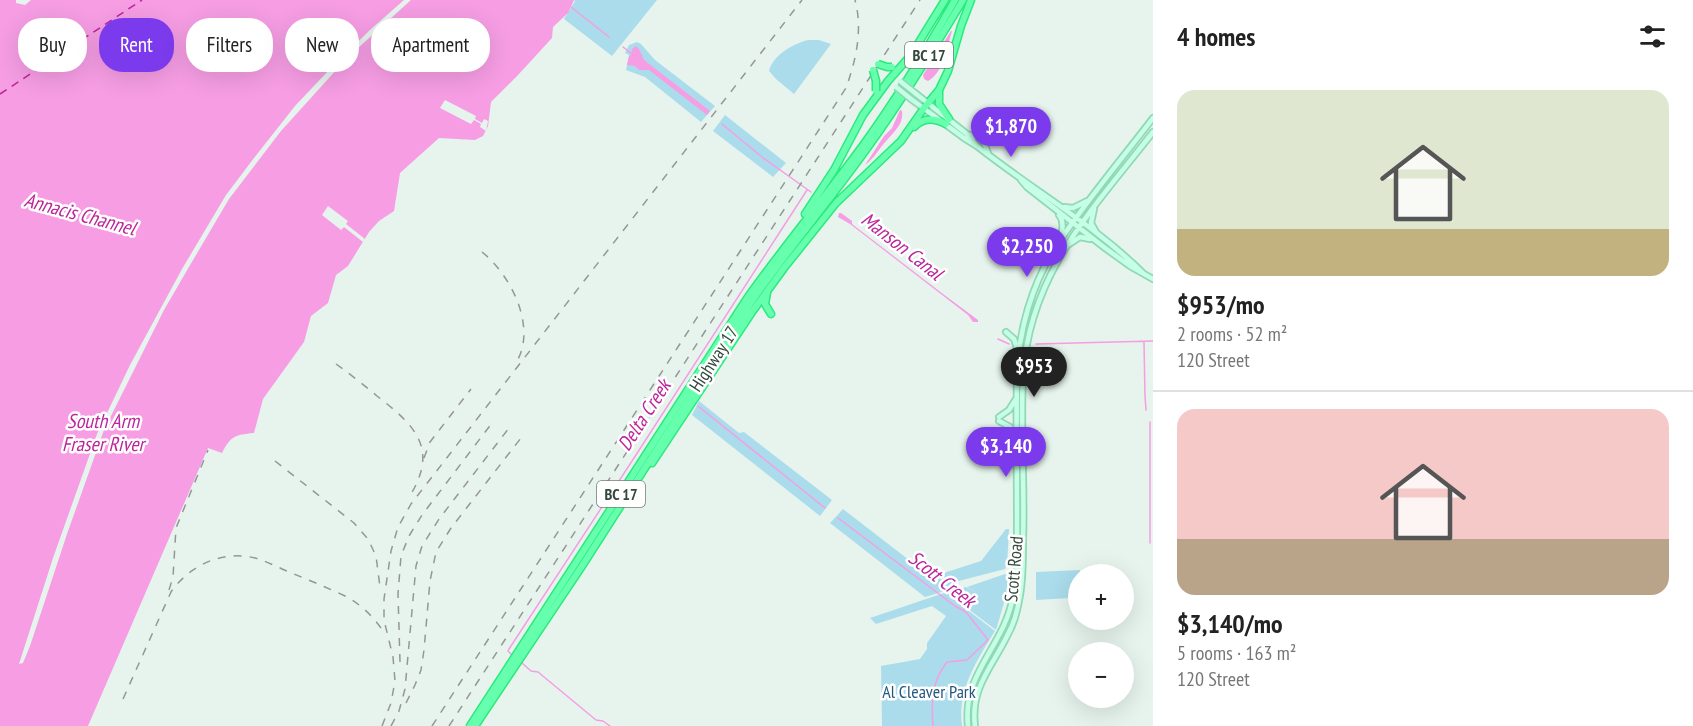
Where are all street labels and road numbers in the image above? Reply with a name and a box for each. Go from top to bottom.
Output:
road number: BC 17 [905,42,953,68]
street label: Highway 17 [684,322,743,396]
road number: BC 17 [597,481,645,507]
street label: Scott Road [999,535,1028,603]

